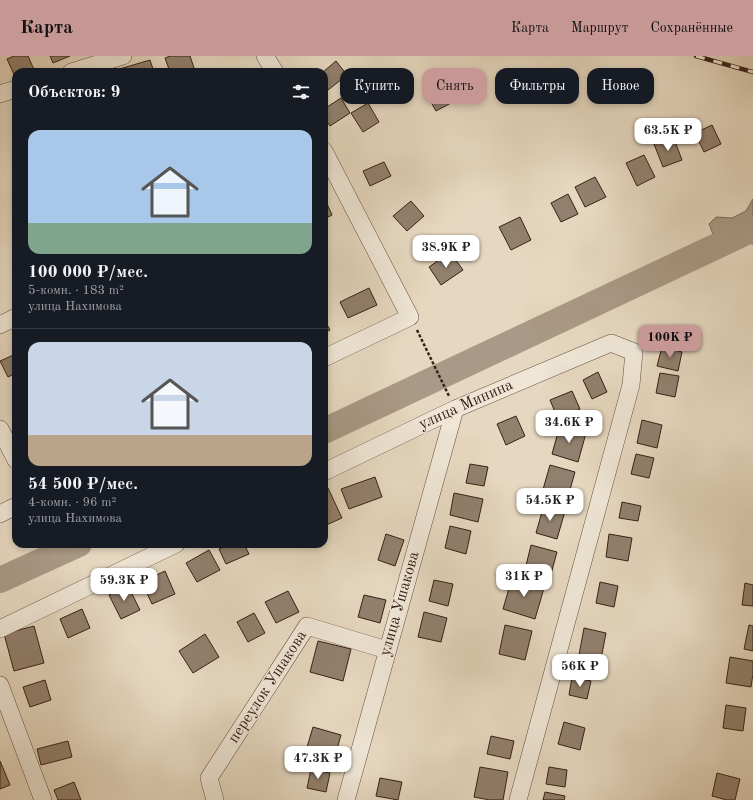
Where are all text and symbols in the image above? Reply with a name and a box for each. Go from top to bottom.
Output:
text: Карта [20,19,73,38]
text: Карта [511,21,549,35]
text: Маршрут [571,21,628,35]
text: Сохранённые [650,21,733,35]
chip: Купить [340,68,414,104]
chip: Снять [422,68,487,104]
chip: Фильтры [495,68,579,104]
chip: Новое [587,68,654,104]
icon: filters [290,81,312,103]
text: Объектов: 9 [28,84,120,101]
pin: 63.5K ₽ [631,118,705,152]
text: 63.5K ₽ [643,124,693,137]
icon: home [134,156,206,228]
pin: 38.9K ₽ [409,235,483,269]
text: 38.9K ₽ [421,241,471,254]
text: 100 000 ₽/мес. [28,264,148,281]
text: 5-комн. · 183 m² [28,284,124,297]
text: улица Нахимова [28,300,122,313]
pin: 100K ₽ [637,325,703,359]
text: 100K ₽ [647,331,693,344]
icon: home [134,368,206,440]
street label: улица Минина [416,377,516,433]
pin: 34.6K ₽ [532,410,606,444]
text: 34.6K ₽ [544,416,594,429]
text: 54 500 ₽/мес. [28,476,138,493]
pin: 54.5K ₽ [513,488,587,522]
text: 54.5K ₽ [525,494,575,507]
text: 4-комн. · 96 m² [28,496,116,509]
text: улица Нахимова [28,512,122,525]
street label: улица Ушакова [377,550,423,658]
pin: 31K ₽ [496,564,552,598]
pin: 59.3K ₽ [87,568,161,602]
text: 31K ₽ [505,570,543,583]
text: 59.3K ₽ [99,574,149,587]
street label: переулок Ушакова [226,628,310,746]
pin: 56K ₽ [552,654,608,688]
text: 56K ₽ [561,660,599,673]
pin: 47.3K ₽ [281,746,355,780]
text: 47.3K ₽ [293,752,343,765]

